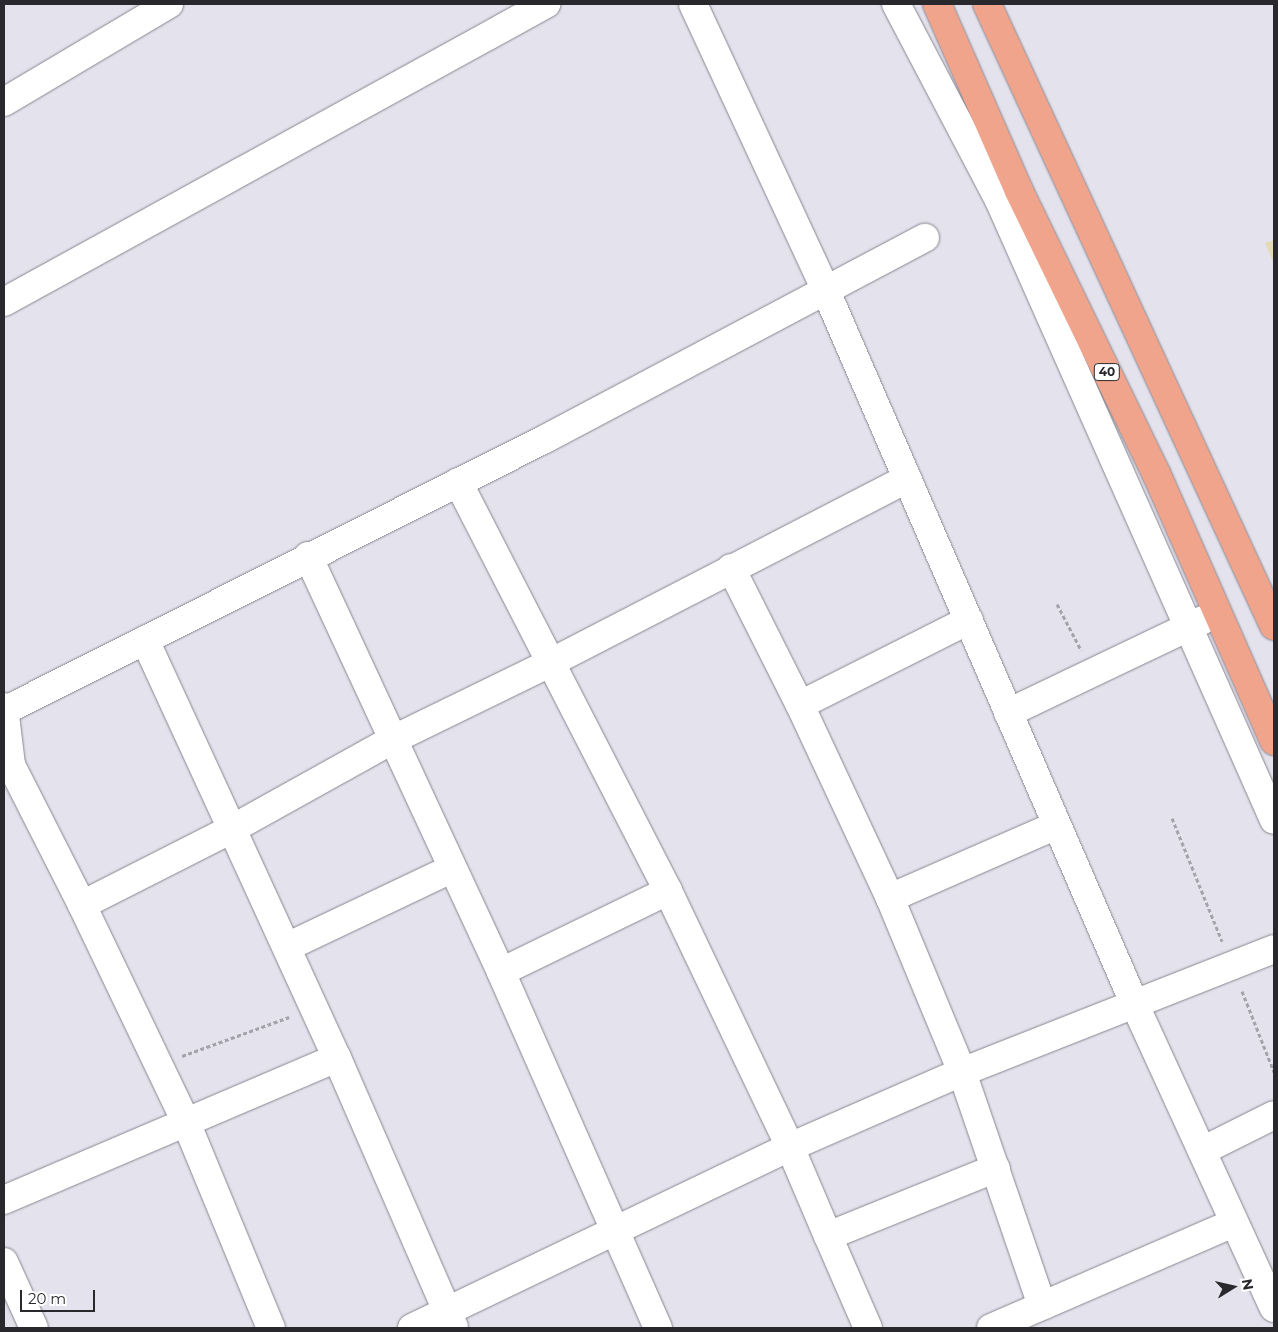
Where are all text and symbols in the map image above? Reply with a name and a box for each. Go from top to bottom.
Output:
road number: 40 [1093,362,1121,382]
north arrow [1208,1262,1258,1312]
text: N [1238,1277,1258,1292]
scale bar [22,1280,98,1312]
text: 20 m [28,1289,66,1308]

